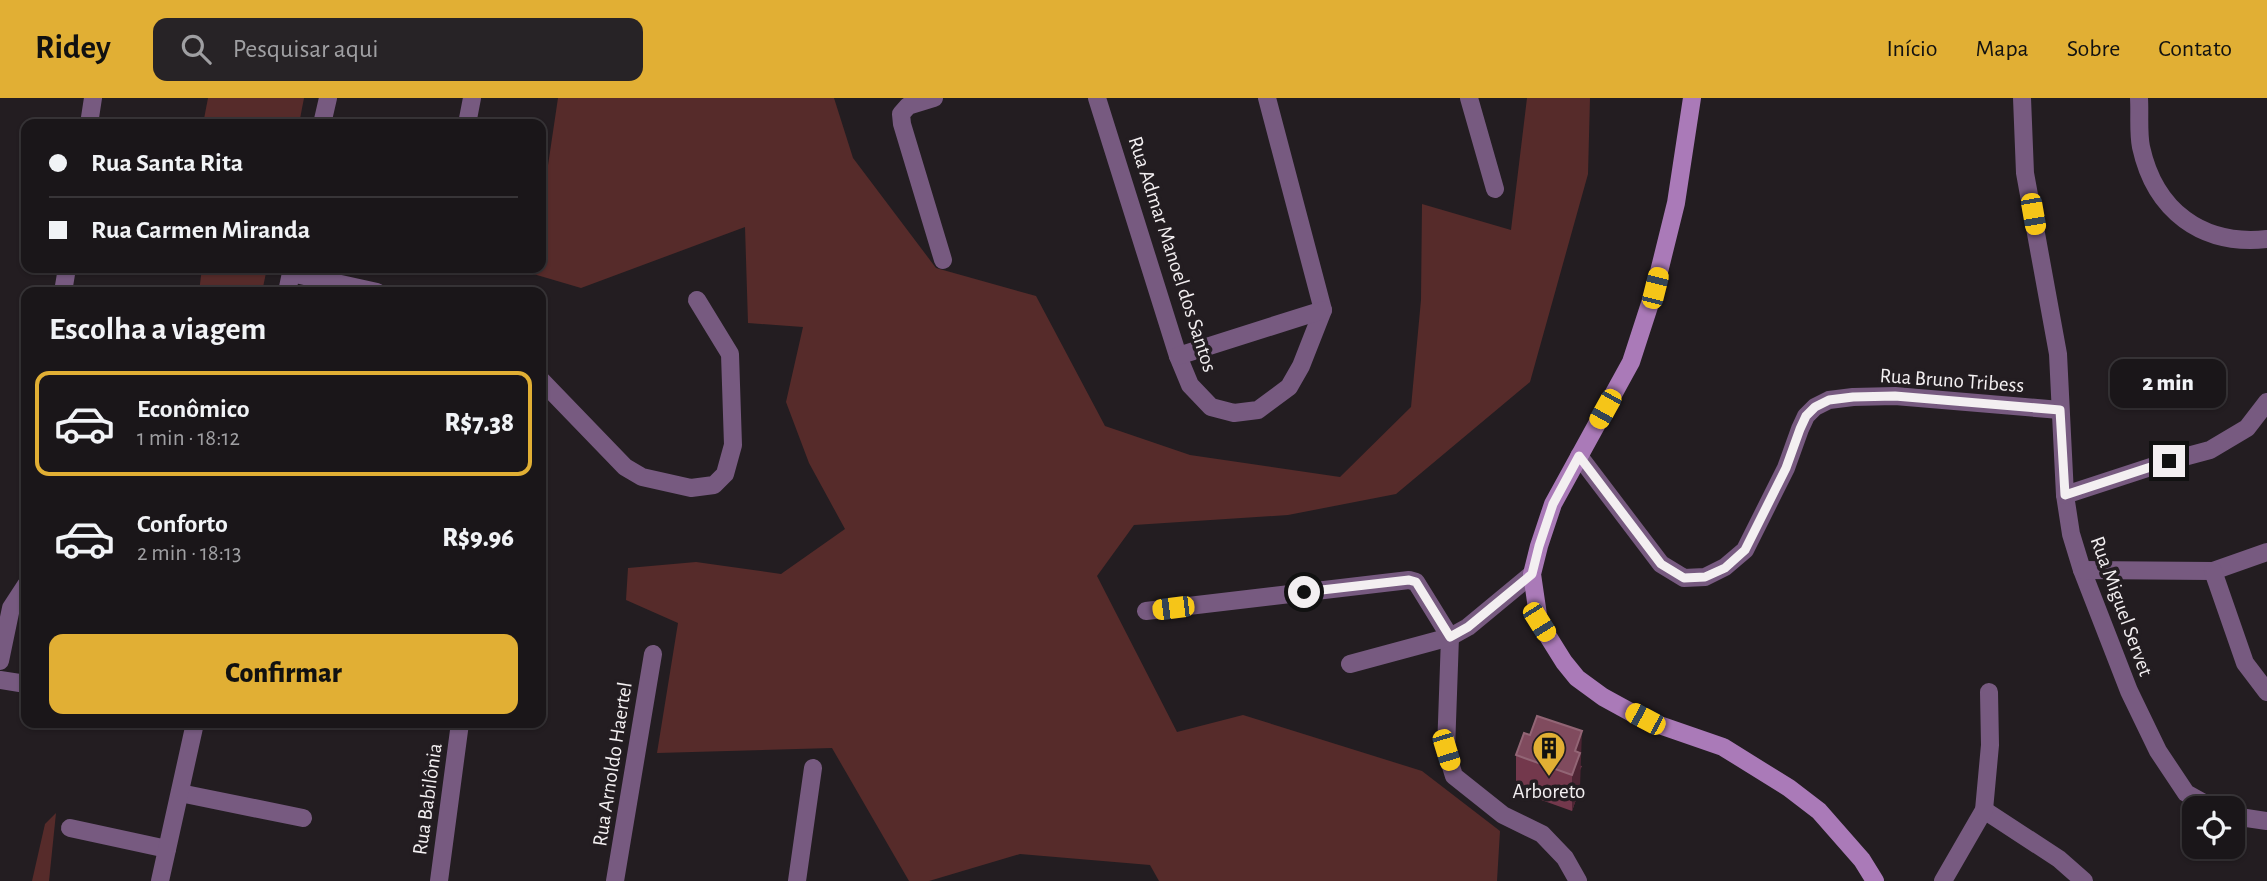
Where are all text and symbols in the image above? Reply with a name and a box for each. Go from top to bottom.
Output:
search box [153,18,643,81]
icon: search [177,30,215,68]
text: Ridey [35,32,111,65]
text: Pesquisar aqui [233,36,379,62]
text: Início [1886,37,1938,61]
text: Mapa [1976,37,2029,61]
text: Sobre [2067,37,2120,61]
text: Contato [2158,37,2232,61]
street label: Rua Admar Manoel dos Santos [1124,134,1221,375]
text: Rua Santa Rita [91,150,243,176]
car [2020,191,2047,237]
text: Rua Carmen Miranda [91,217,310,243]
car [1640,265,1671,311]
text: Escolha a viagem [49,313,266,345]
callout: 2 min [2111,360,2227,408]
street label: Rua Bruno Tribess [1879,365,2025,396]
text: 2 min [2142,372,2194,395]
car [1586,386,1625,432]
icon: car [53,392,116,455]
text: Econômico [137,396,250,422]
text: R$7.38 [444,410,514,436]
text: 1 min · 18:12 [137,427,240,450]
route end [2153,445,2185,477]
icon: car [53,507,116,570]
text: Conforto [137,511,228,537]
text: R$9.96 [442,525,514,551]
street label: Rua Miguel Servet [2086,533,2157,679]
text: 2 min · 18:13 [137,542,241,565]
route start [1288,576,1320,608]
car [1151,595,1196,621]
car [1519,599,1560,645]
button: Confirmar [49,634,518,714]
street label: Rua Arnoldo Haertel [589,680,636,848]
car [1622,700,1669,738]
car [1430,727,1463,773]
building icon: Arboreto [1530,729,1568,778]
street label: Rua Babilônia [409,741,446,856]
place label: Arboreto [1513,781,1585,802]
map controls [2182,796,2245,859]
button: locate [2182,796,2245,859]

